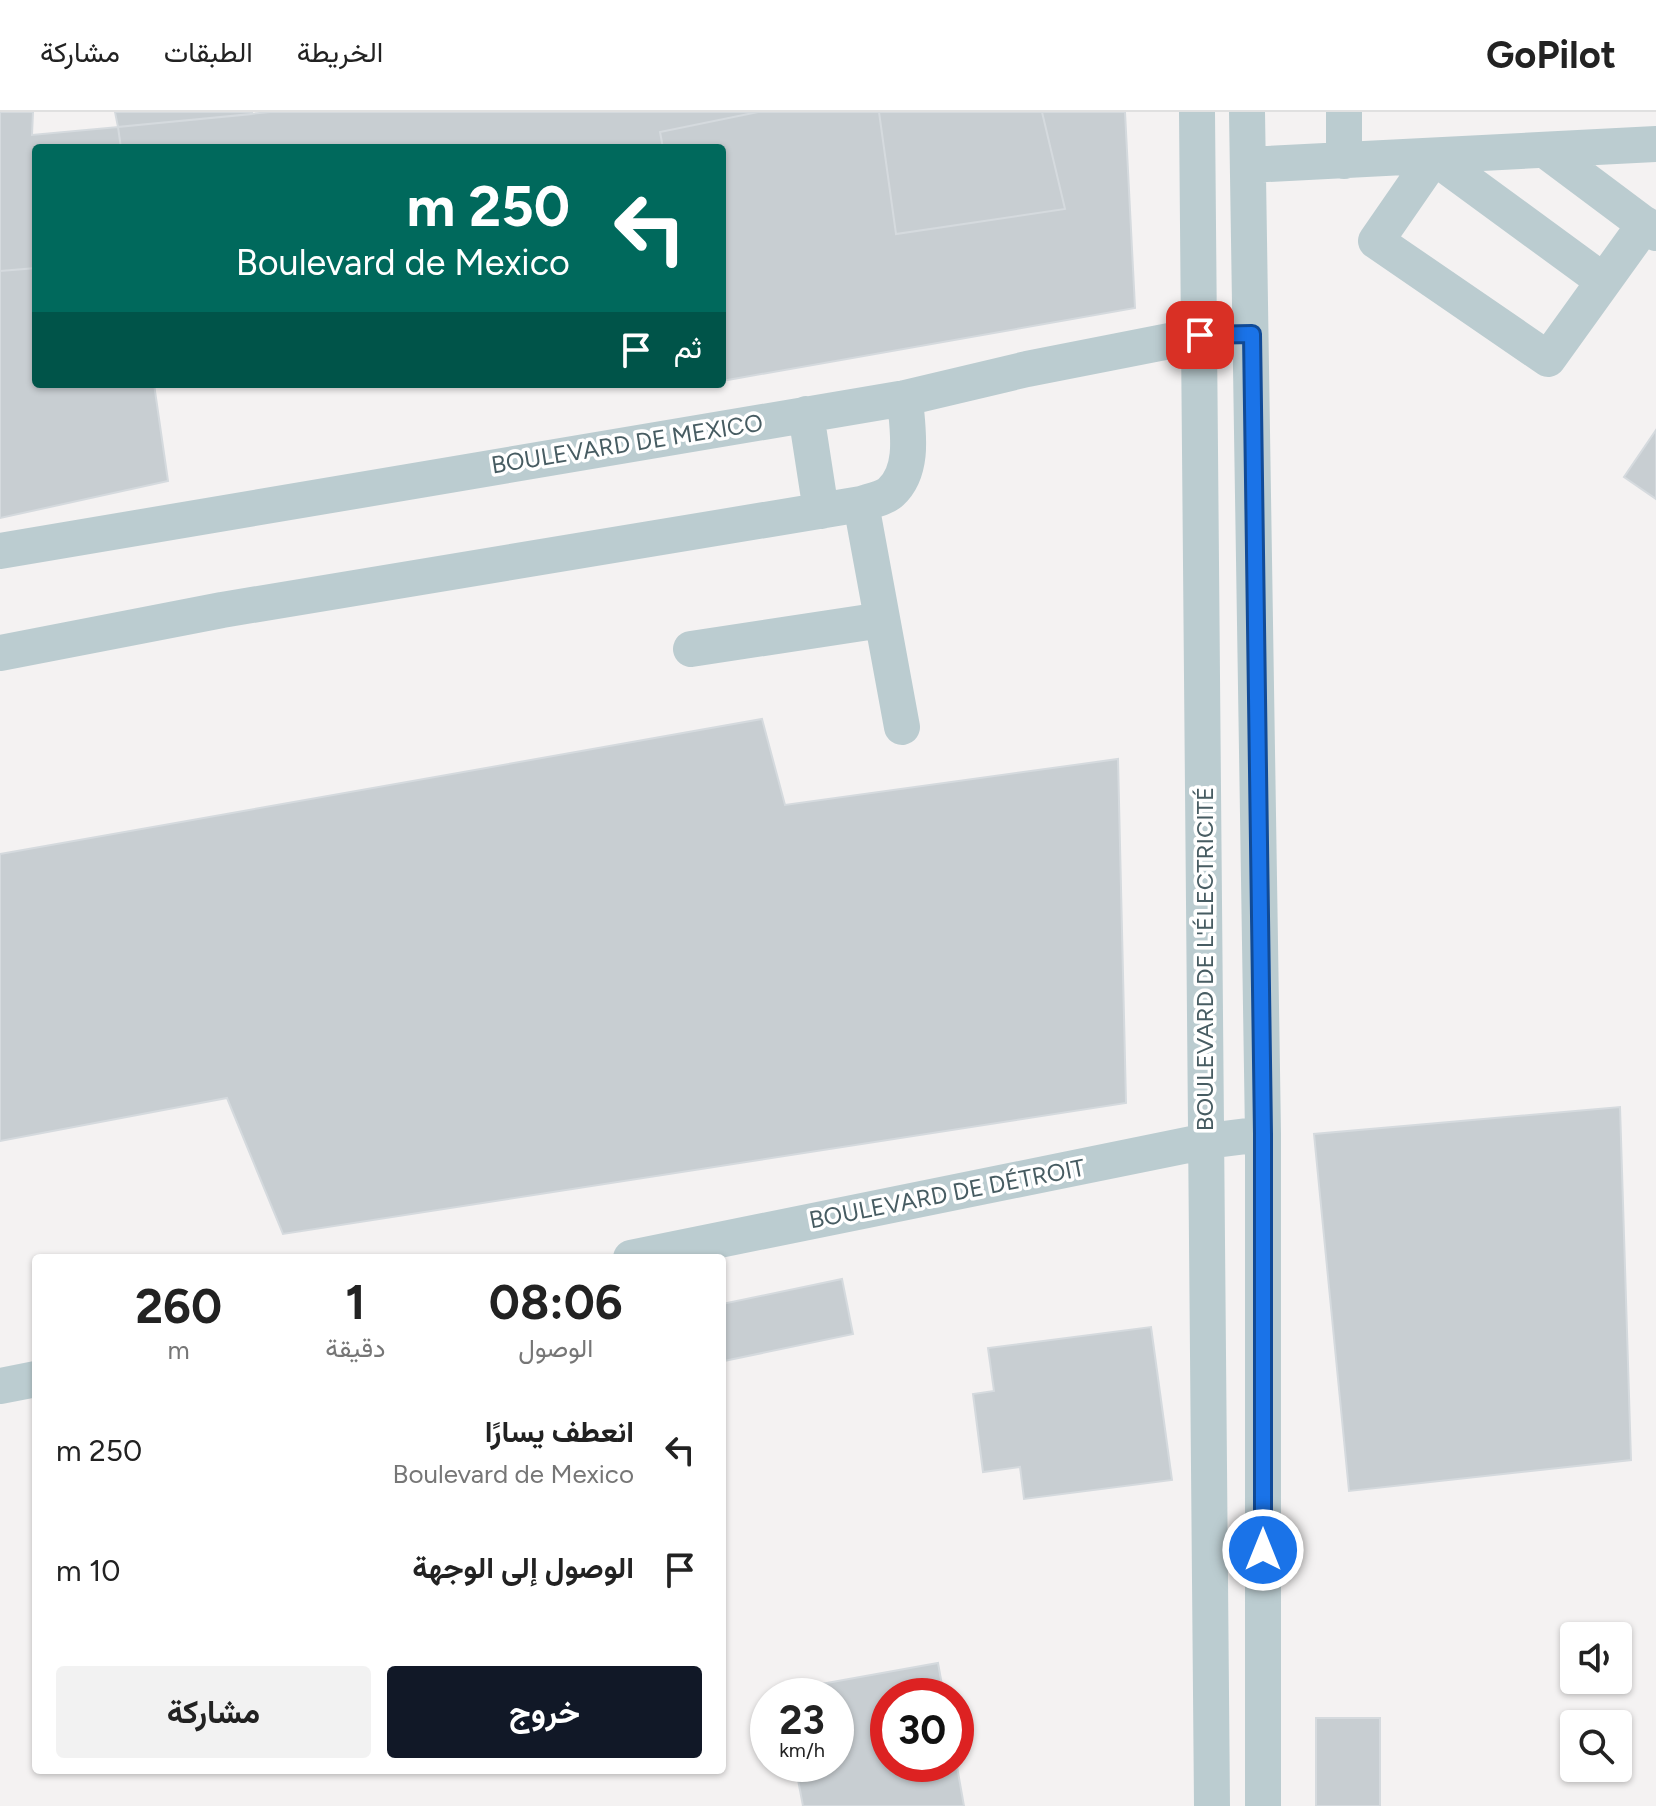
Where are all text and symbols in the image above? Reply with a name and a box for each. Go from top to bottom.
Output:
text: GoPilot [1486,32,1616,78]
text: مشاركة [40,35,120,69]
text: الطبقات [164,35,253,69]
text: الخريطة [297,35,383,69]
text: 250 m [407,173,570,240]
icon: left [598,176,702,280]
text: Boulevard de Mexico [236,241,570,284]
pin [1166,301,1234,369]
icon: arrive [1178,313,1222,357]
icon: arrive [614,328,658,372]
text: ثم [674,329,702,366]
street label: BOULEVARD DE MEXICO [489,408,765,479]
street label: BOULEVARD DE L'ÉLECTRICITÉ [1190,787,1219,1131]
street label: BOULEVARD DE DÉTROIT [807,1153,1087,1234]
text: 1 [345,1273,366,1331]
text: 08:06 [489,1273,623,1331]
text: 260 [135,1277,222,1335]
text: دقيقة [325,1332,386,1364]
text: الوصول [518,1332,593,1364]
text: m [168,1334,190,1366]
text: انعطف يسارًا [485,1413,634,1450]
icon: left [658,1428,702,1472]
text: 250 m [56,1432,142,1469]
text: Boulevard de Mexico [393,1458,634,1490]
position arrow [1221,1508,1305,1592]
icon: arrive [658,1548,702,1592]
text: الوصول إلى الوجهة [412,1549,634,1586]
text: 10 m [56,1552,121,1589]
map controls [1560,1622,1632,1782]
button: sound [1560,1622,1632,1694]
button: مشاركة [56,1666,371,1758]
button: خروج [387,1666,702,1758]
speed limit sign: 30 [870,1678,974,1782]
text: 23 [779,1696,825,1744]
button: search [1560,1710,1632,1782]
text: km/h [779,1738,825,1762]

